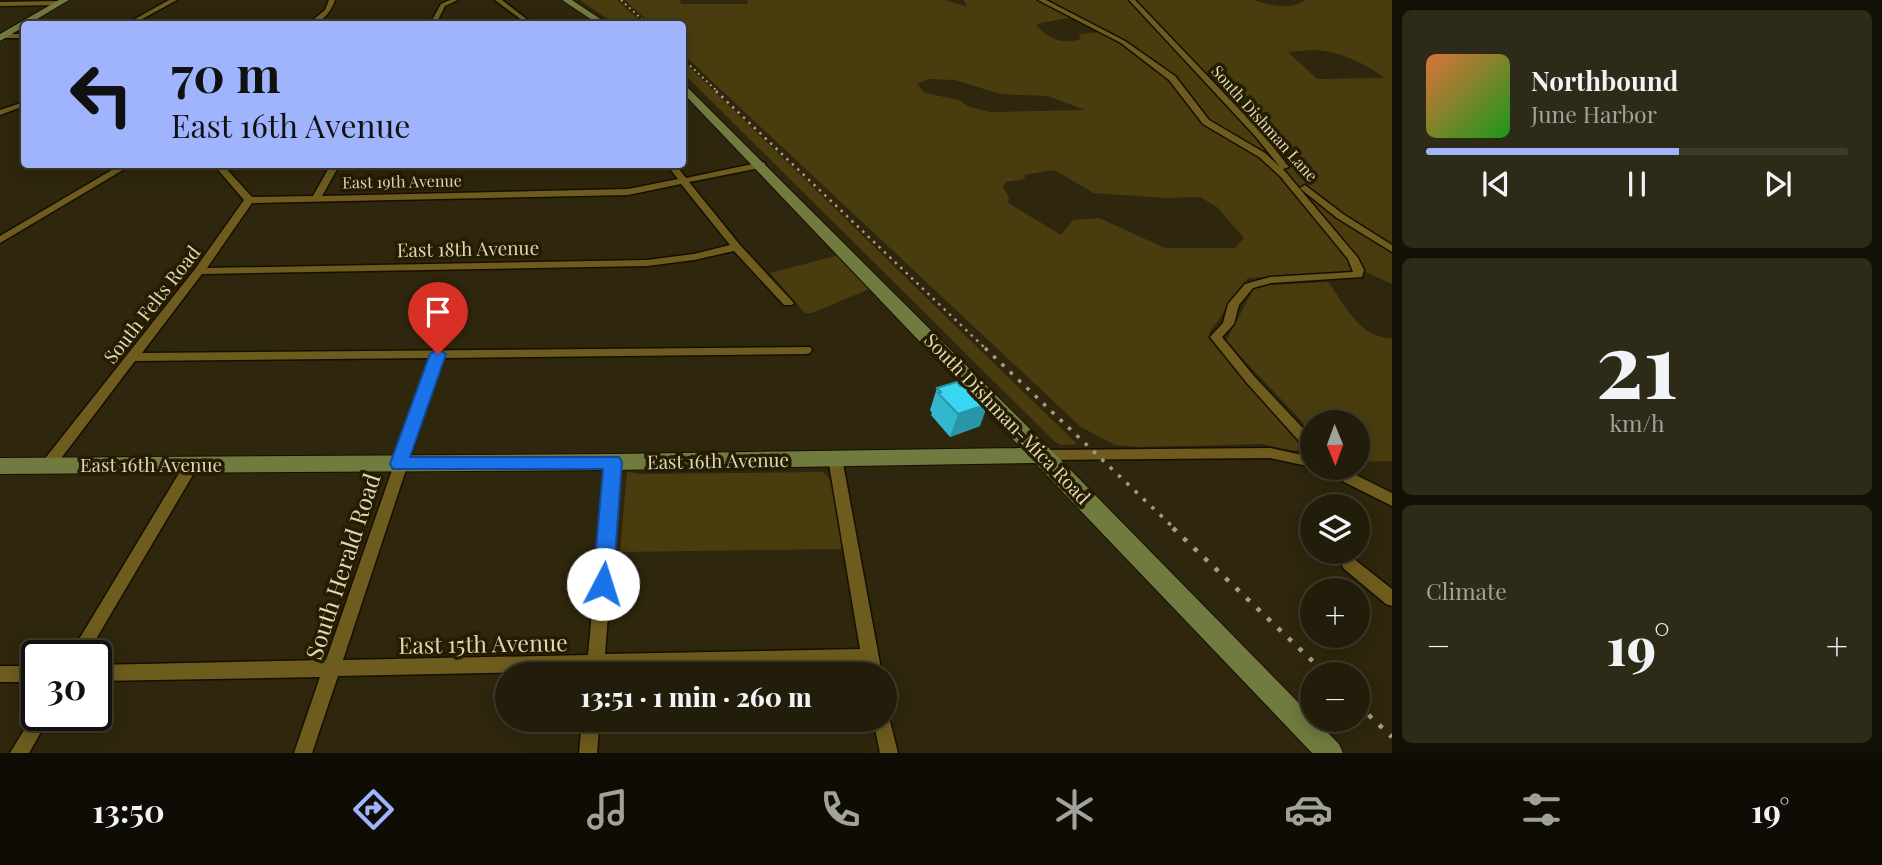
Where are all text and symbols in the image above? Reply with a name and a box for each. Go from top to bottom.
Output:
text: 70 m [171,40,281,105]
icon: left [56,49,147,140]
street label: South Dishman Lane [1207,60,1323,186]
text: Northbound [1531,63,1678,98]
text: June Harbor [1531,98,1657,129]
text: East 16th Avenue [171,103,411,146]
icon: previous [1477,165,1515,203]
icon: pause [1618,165,1656,203]
icon: next [1759,165,1797,203]
street label: East 19th Avenue [342,169,462,193]
street label: East 18th Avenue [397,234,539,262]
street label: South Felts Road [97,240,205,368]
pin [408,282,468,354]
icon: arrive [419,293,457,331]
text: 21 [1596,301,1678,422]
street label: South Dishman-Mica Road [919,327,1097,509]
text: km/h [1609,407,1665,438]
north arrow [1300,410,1370,480]
map controls [1300,410,1370,732]
street label: East 16th Avenue [647,446,789,474]
street label: East 16th Avenue [80,451,222,477]
street label: South Herald Road [297,469,387,663]
button: layers [1300,494,1370,564]
position arrow [566,547,640,621]
text: Climate [1426,575,1507,606]
button: + [1300,578,1370,648]
text: 19° [1607,610,1670,679]
text: − [1426,619,1451,670]
text: + [1826,619,1848,670]
street label: East 15th Avenue [398,626,568,660]
speed limit sign: 30 [21,640,112,731]
button: − [1300,662,1370,732]
text: 13:51 · 1 min · 260 m [580,679,812,714]
icon: directions [349,785,398,834]
icon: music [583,785,632,834]
icon: phone [816,785,865,834]
icon: climate [1050,785,1099,834]
icon: car [1284,785,1333,834]
icon: filters [1517,785,1566,834]
text: 13:50 [92,788,165,831]
text: 19° [1751,788,1790,831]

